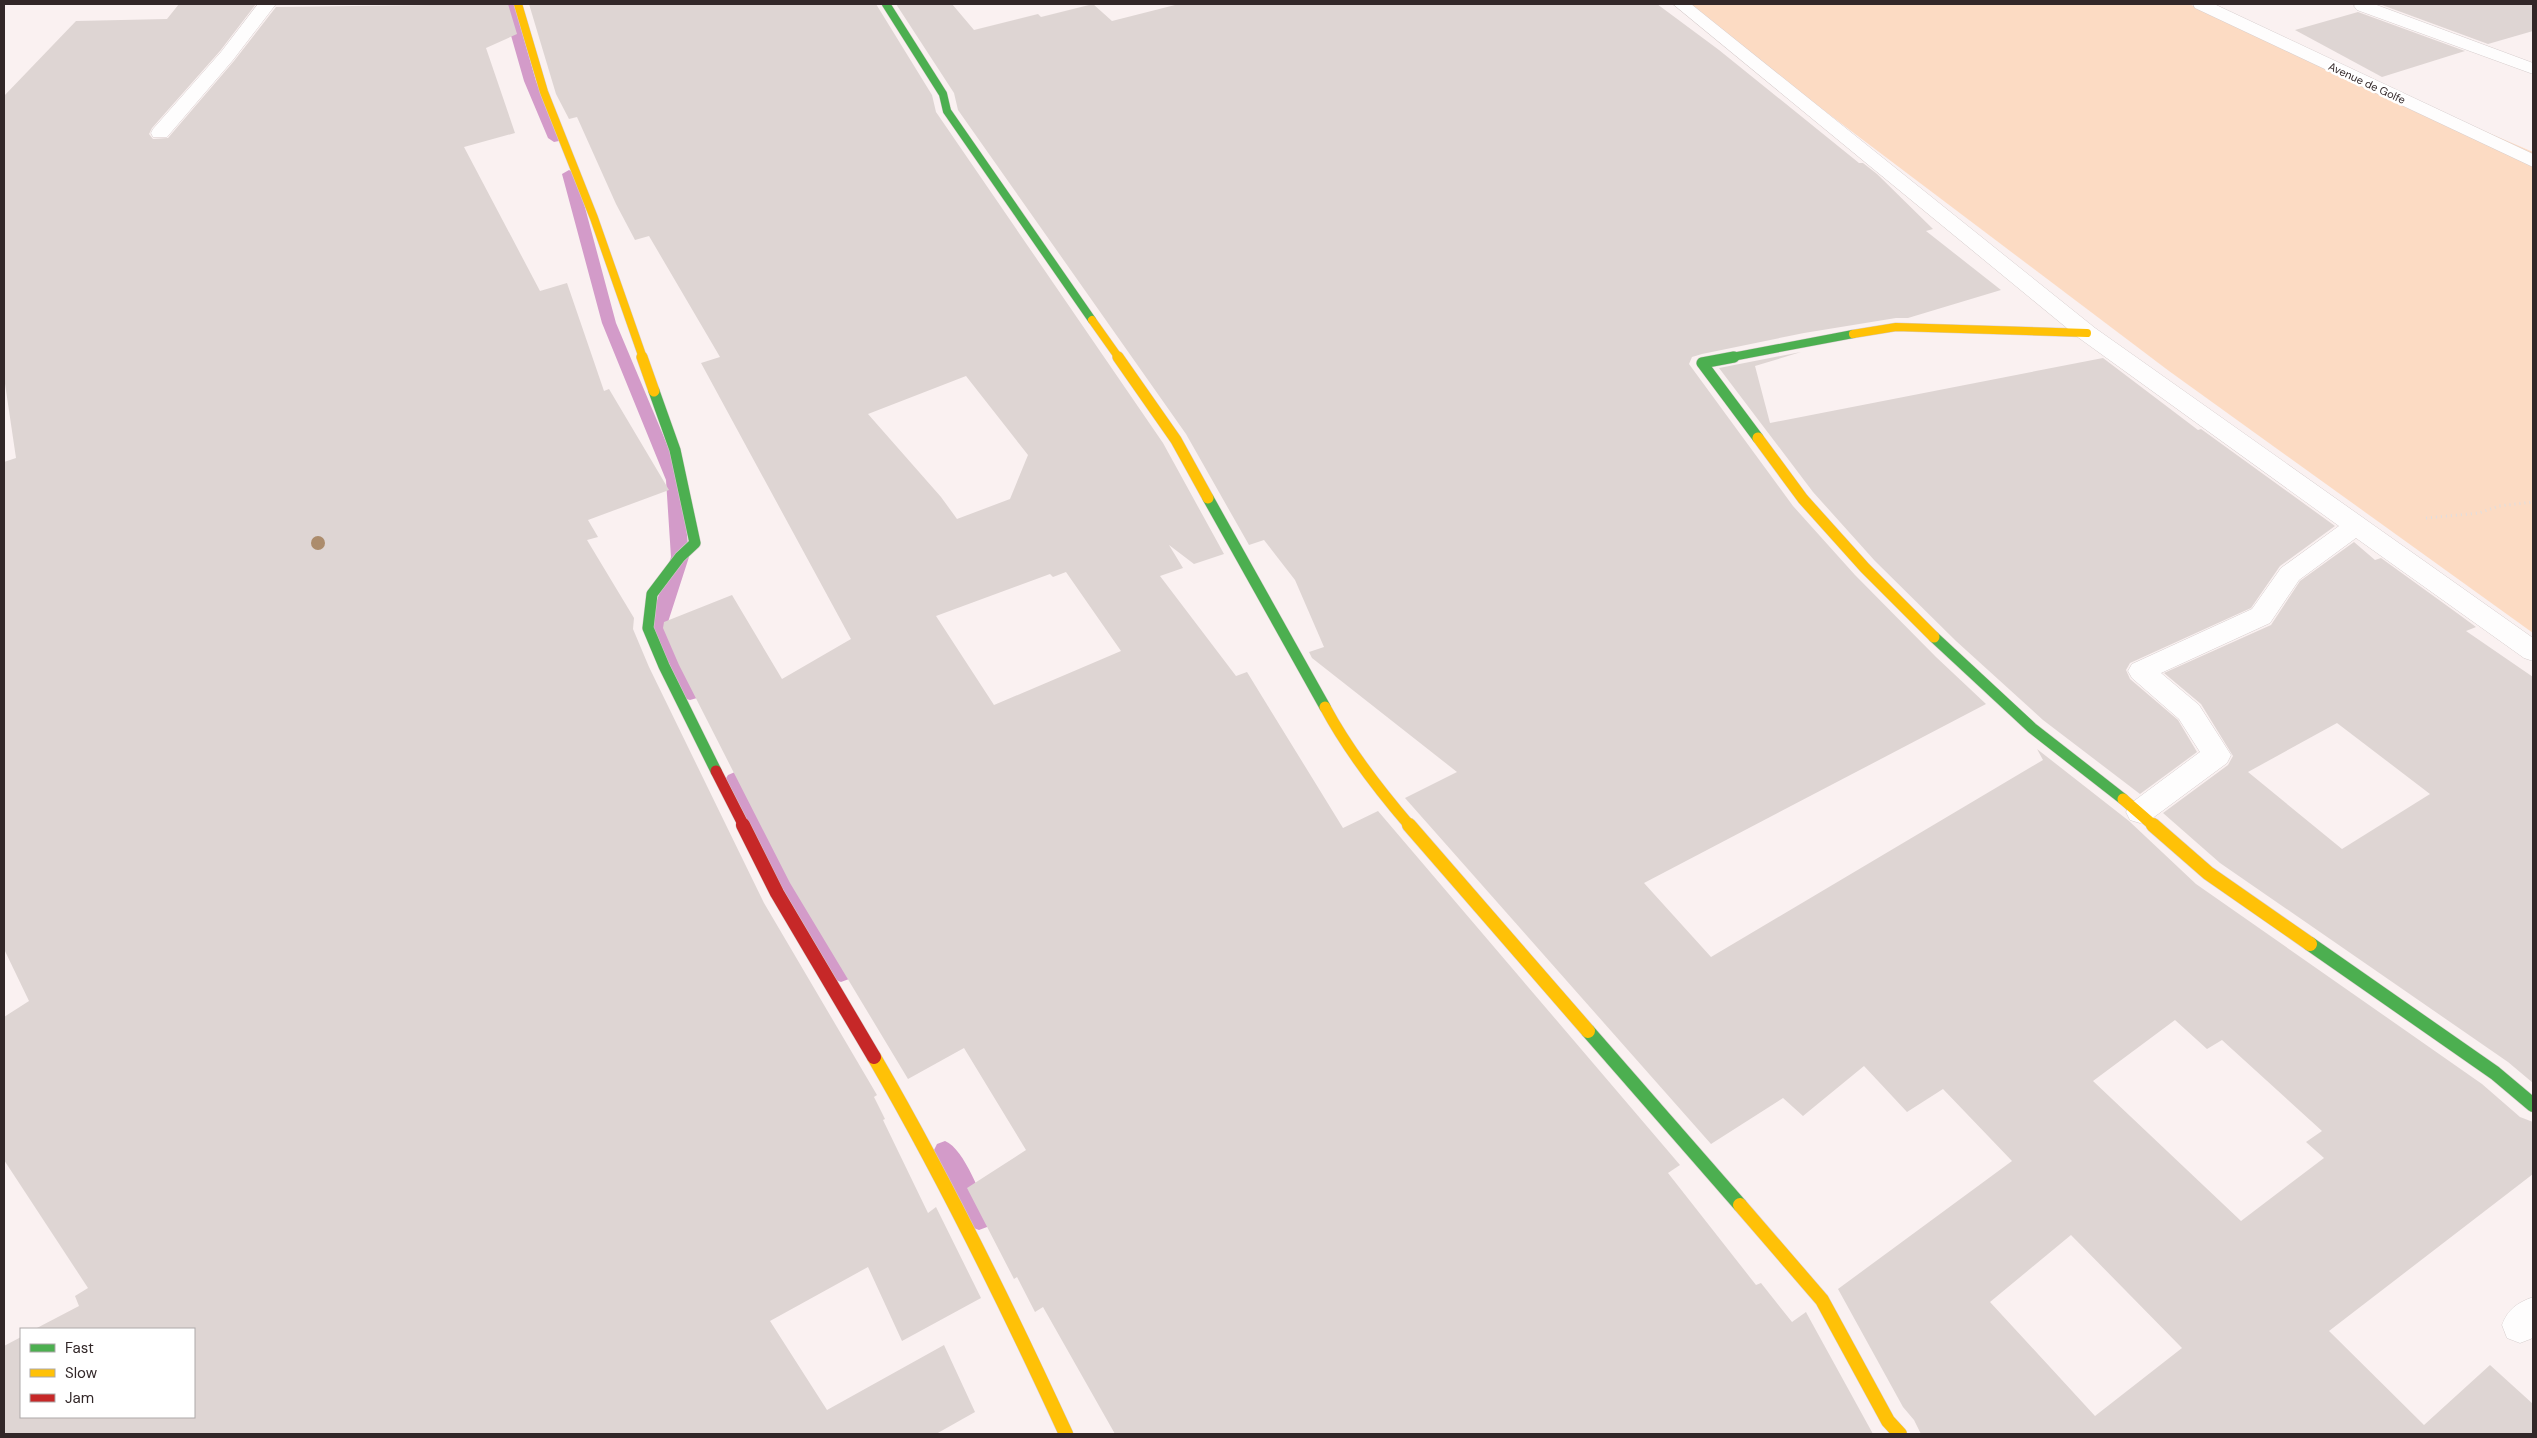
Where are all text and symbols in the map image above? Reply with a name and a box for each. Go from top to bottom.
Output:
street label: Avenue de Golfe [2326,59,2408,107]
legend [20,1328,195,1418]
text: Fast [65,1338,94,1358]
text: Slow [65,1363,98,1383]
text: Jam [65,1388,94,1408]

